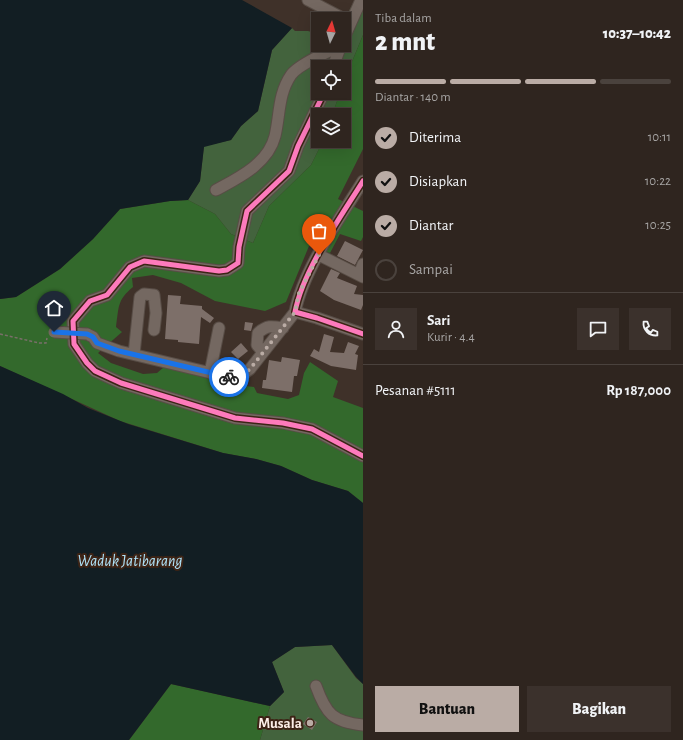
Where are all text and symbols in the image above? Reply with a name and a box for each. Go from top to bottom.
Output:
north arrow [311,12,351,52]
map controls [311,12,351,148]
text: Tiba dalam [375,12,432,25]
text: 10:37–10:42 [603,26,671,41]
text: 2 mnt [375,29,435,55]
button: locate [311,60,351,100]
text: Diantar · 140 m [375,91,451,104]
button: layers [311,108,351,148]
icon: check [375,127,397,149]
text: Diterima [409,130,461,145]
text: 10:11 [648,131,671,144]
icon: check [375,171,397,193]
text: Disiapkan [409,174,467,189]
text: 10:22 [645,175,671,188]
pin [302,214,336,255]
icon: check [375,215,397,237]
text: Diantar [409,218,453,233]
text: 10:25 [645,219,671,232]
icon: bag [308,220,330,242]
text: Sampai [409,262,453,277]
pin [37,291,71,332]
icon: home [43,297,65,319]
button: person [375,308,417,350]
button: chat [577,308,619,350]
button: phone [629,308,671,350]
text: Sari [427,313,451,328]
text: Kurir · 4.4 [427,331,475,344]
courier [209,357,249,397]
icon: bike [218,366,240,388]
text: Pesanan #5111 [375,383,456,398]
text: Rp 187,000 [606,383,671,398]
water label: Waduk Jatibarang [77,553,183,569]
button: Bantuan [375,686,519,732]
button: Bagikan [527,686,671,732]
place label: Musala [258,716,302,731]
marker: Musala [305,718,315,728]

